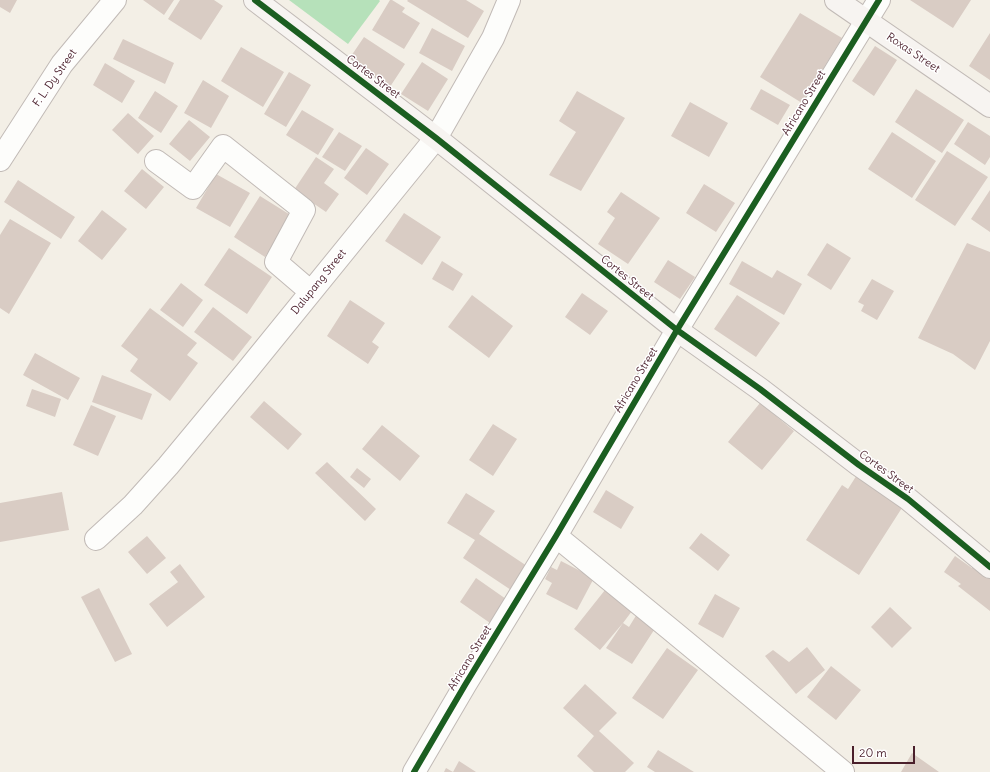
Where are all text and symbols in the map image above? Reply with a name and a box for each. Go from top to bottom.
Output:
street label: Roxas Street [884,30,942,76]
street label: F. L. Dy Street [30,47,80,109]
street label: Cortes Street [343,52,403,102]
street label: Africano Street [779,68,829,138]
street label: Dalupang Street [289,247,349,317]
street label: Cortes Street [598,253,656,303]
street label: Africano Street [611,345,661,415]
street label: Cortes Street [856,448,916,496]
street label: Africano Street [445,623,495,693]
scale bar [854,738,917,764]
text: 20 m [859,745,887,760]

